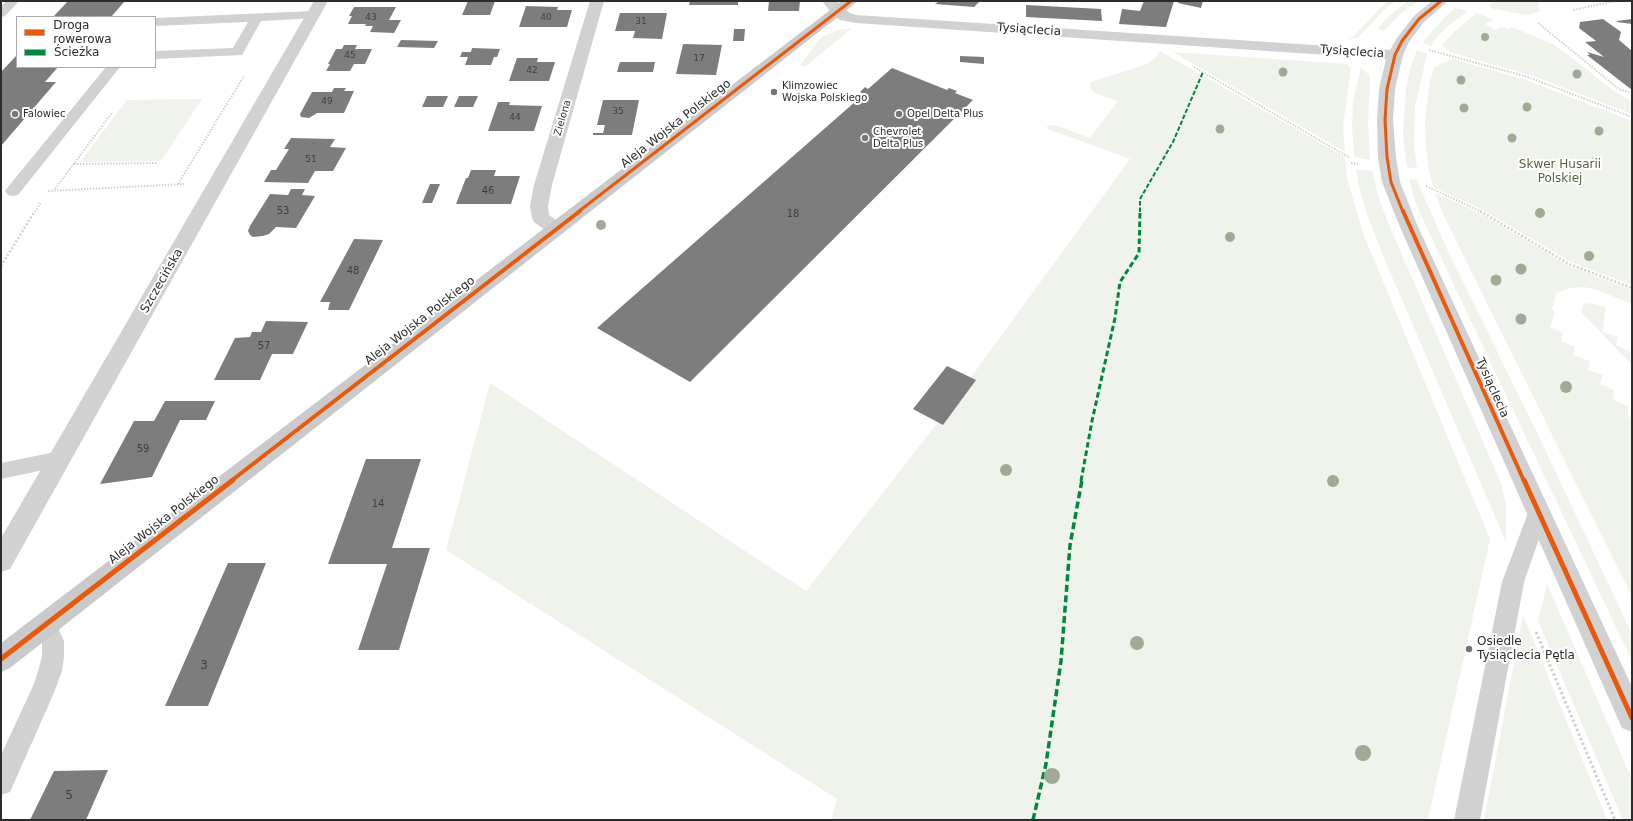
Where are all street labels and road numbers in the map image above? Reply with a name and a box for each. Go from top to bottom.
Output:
street label: Tysiąclecia [997,21,1061,39]
street label: Tysiąclecia [1320,43,1384,61]
street label: Aleja Wojska Polskiego [618,77,734,171]
street label: Zielona [552,98,574,138]
street label: Szczecińska [138,246,186,316]
street label: Aleja Wojska Polskiego [362,274,478,368]
street label: Tysiąclecia [1472,356,1512,420]
street label: Aleja Wojska Polskiego [106,473,222,567]

